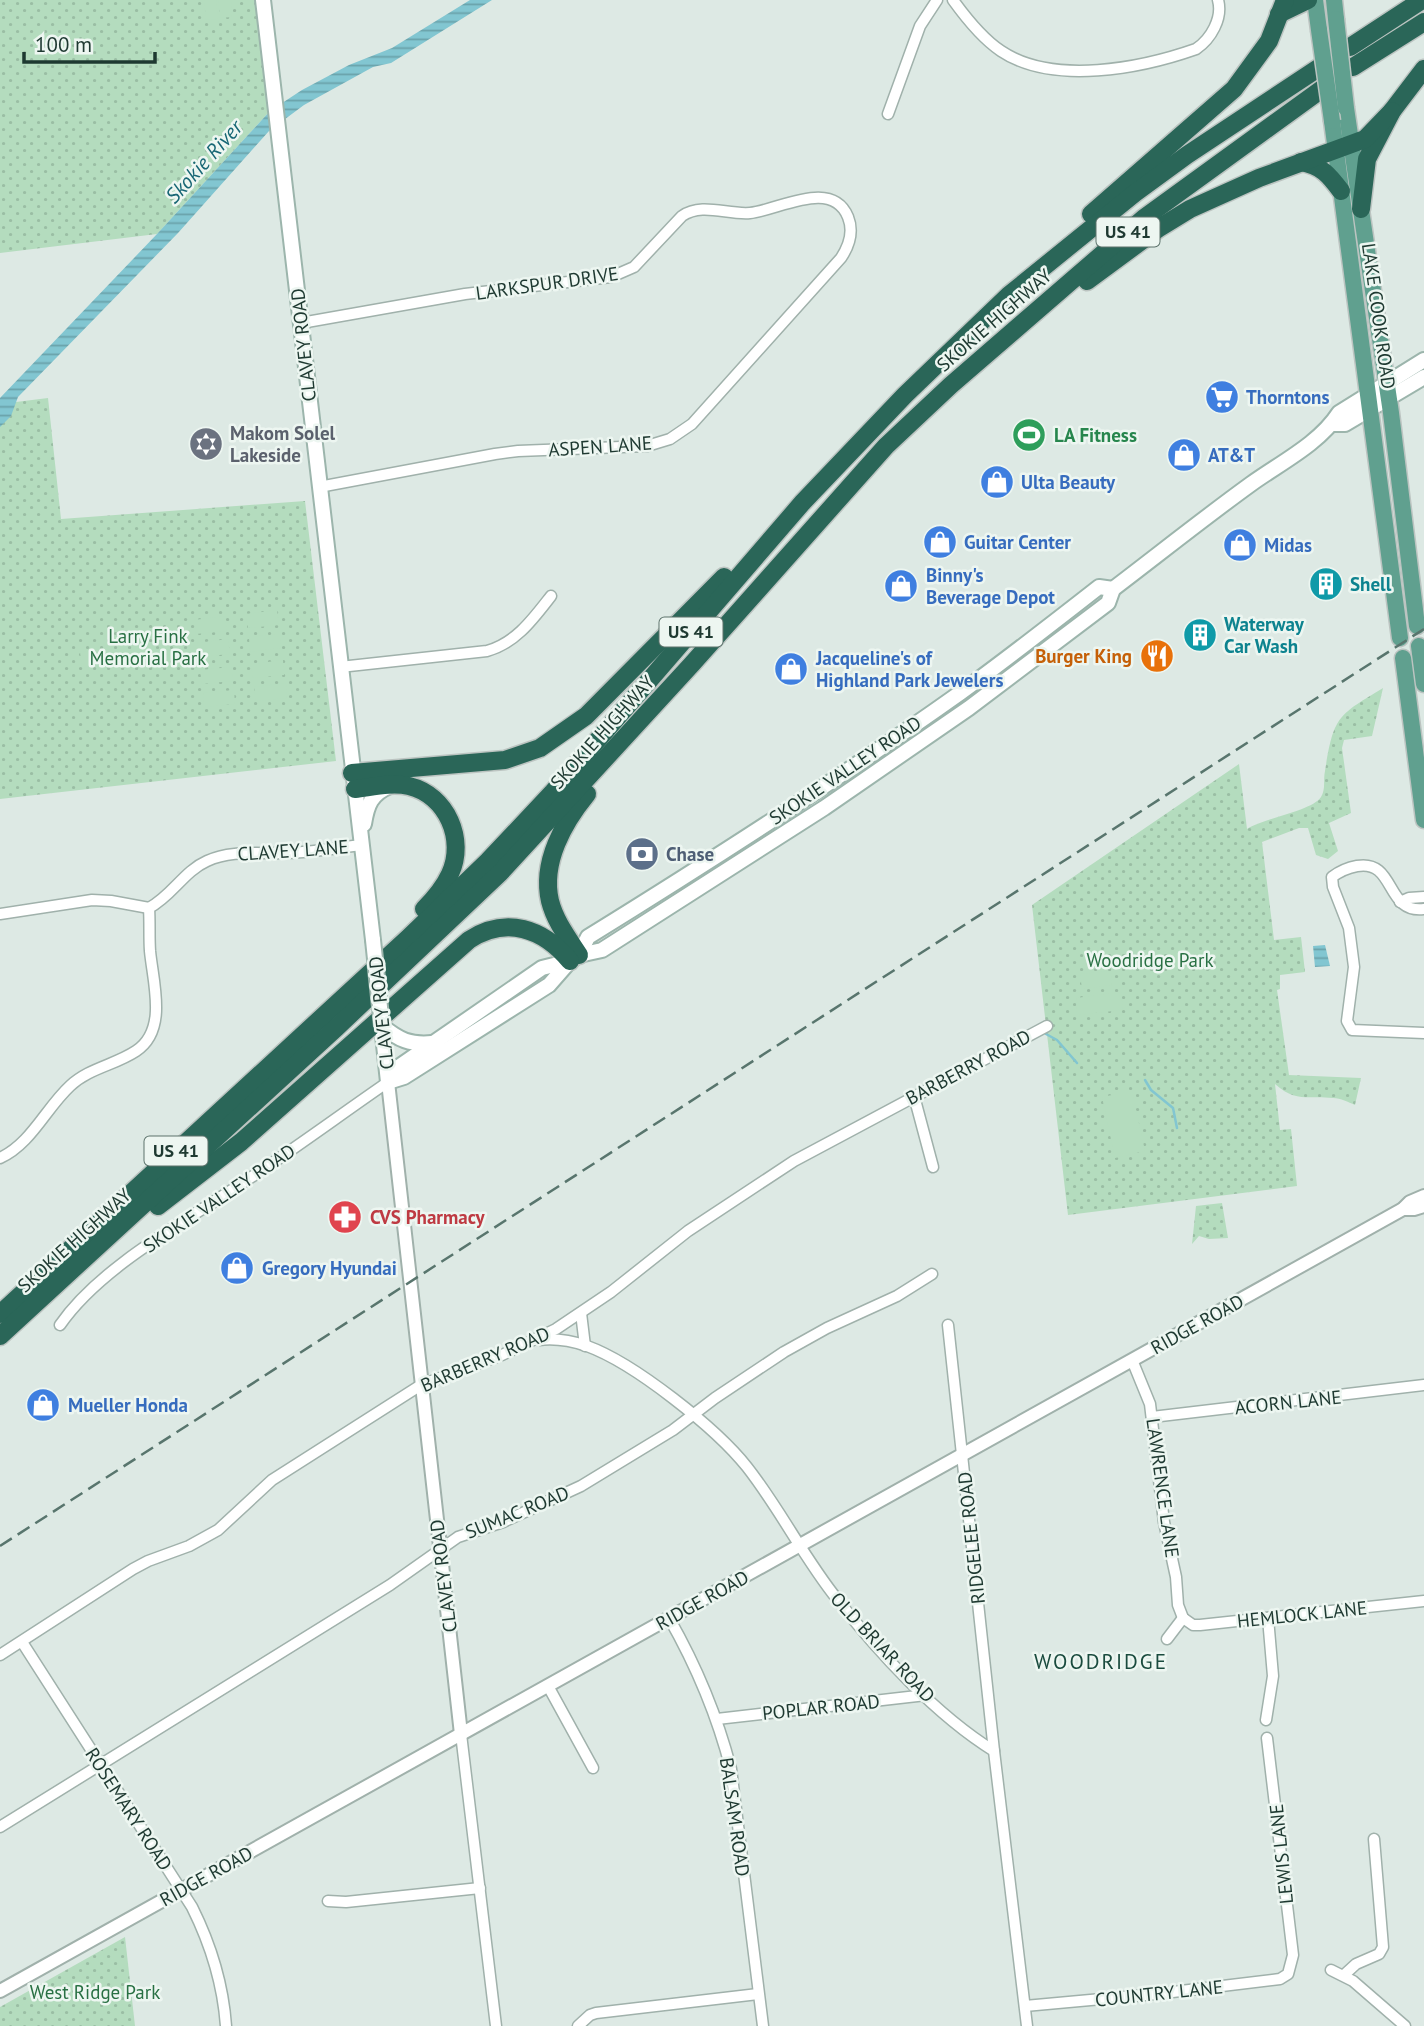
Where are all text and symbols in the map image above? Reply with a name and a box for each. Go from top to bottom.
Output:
scale bar [24,21,156,65]
text: 100 m [35,31,92,58]
water label: Skokie River [159,113,249,209]
road number: US 41 [1096,218,1160,246]
street label: LAKE COOK ROAD [1357,242,1401,390]
street label: LARKSPUR DRIVE [474,261,620,305]
street label: SKOKIE HIGHWAY [932,263,1057,376]
street label: CLAVEY ROAD [285,287,321,403]
supermarket icon: Thorntons [1203,378,1241,416]
place label: Thorntons [1246,385,1330,409]
sports icon: LA Fitness [1010,416,1048,454]
place label: Makom Solel Lakeside [230,421,336,467]
place label: LA Fitness [1054,423,1137,447]
synagogue icon: Makom Solel Lakeside [187,425,225,463]
street label: ASPEN LANE [547,430,653,462]
shop icon: AT&T [1165,436,1203,474]
place label: AT&T [1208,443,1255,467]
shop icon: Ulta Beauty [978,463,1016,501]
place label: Ulta Beauty [1021,470,1116,494]
shop icon: Guitar Center [921,523,959,561]
shop icon: Midas [1221,526,1259,564]
place label: Guitar Center [964,530,1071,554]
place label: Midas [1264,533,1312,557]
place label: Binny's Beverage Depot [926,563,1055,609]
building icon: Shell [1307,565,1345,603]
shop icon: Binny's Beverage Depot [882,567,920,605]
place label: Shell [1350,572,1392,596]
place label: Waterway Car Wash [1224,612,1305,658]
building icon: Waterway Car Wash [1181,616,1219,654]
road number: US 41 [660,618,722,646]
park label: Larry Fink Memorial Park [90,624,206,670]
restaurant icon: Burger King [1138,637,1176,675]
place label: Burger King [1035,644,1132,668]
place label: Jacqueline's of Highland Park Jewelers [815,646,1003,692]
shop icon: Jacqueline's of Highland Park Jewelers [772,650,810,688]
street label: SKOKIE HIGHWAY [545,670,660,794]
street label: SKOKIE VALLEY ROAD [764,710,926,830]
street label: CLAVEY LANE [237,834,349,866]
bank icon: Chase [623,835,661,873]
place label: Chase [666,842,714,866]
park label: Woodridge Park [1086,948,1214,972]
street label: CLAVEY ROAD [363,955,399,1071]
street label: BARBERRY ROAD [901,1024,1035,1110]
road number: US 41 [144,1136,208,1166]
street label: SKOKIE VALLEY ROAD [138,1138,300,1258]
street label: SKOKIE HIGHWAY [12,1182,136,1297]
pharmacy icon: CVS Pharmacy [326,1198,364,1236]
place label: CVS Pharmacy [370,1205,486,1229]
shop icon: Gregory Hyundai [218,1249,256,1287]
place label: Gregory Hyundai [262,1256,397,1280]
street label: RIDGE ROAD [1146,1289,1248,1359]
street label: BARBERRY ROAD [417,1321,553,1397]
street label: ACORN LANE [1233,1384,1343,1420]
shop icon: Mueller Honda [24,1386,62,1424]
place label: Mueller Honda [68,1393,188,1417]
street label: LAWRENCE LANE [1141,1417,1185,1559]
street label: RIDGELEE ROAD [952,1471,990,1605]
street label: SUMAC ROAD [462,1480,572,1544]
street label: CLAVEY ROAD [424,1518,462,1634]
street label: RIDGE ROAD [651,1565,753,1635]
street label: OLD BRIAR ROAD [826,1587,940,1707]
street label: HEMLOCK LANE [1236,1595,1368,1633]
district label: WOODRIDGE [1034,1648,1168,1675]
street label: POPLAR ROAD [761,1689,881,1725]
street label: ROSEMARY ROAD [80,1743,178,1875]
street label: BALSAM ROAD [715,1756,755,1878]
street label: LEWIS LANE [1264,1803,1298,1905]
street label: RIDGE ROAD [155,1841,257,1911]
street label: COUNTRY LANE [1094,1974,1224,2012]
park label: West Ridge Park [30,1980,160,2004]

